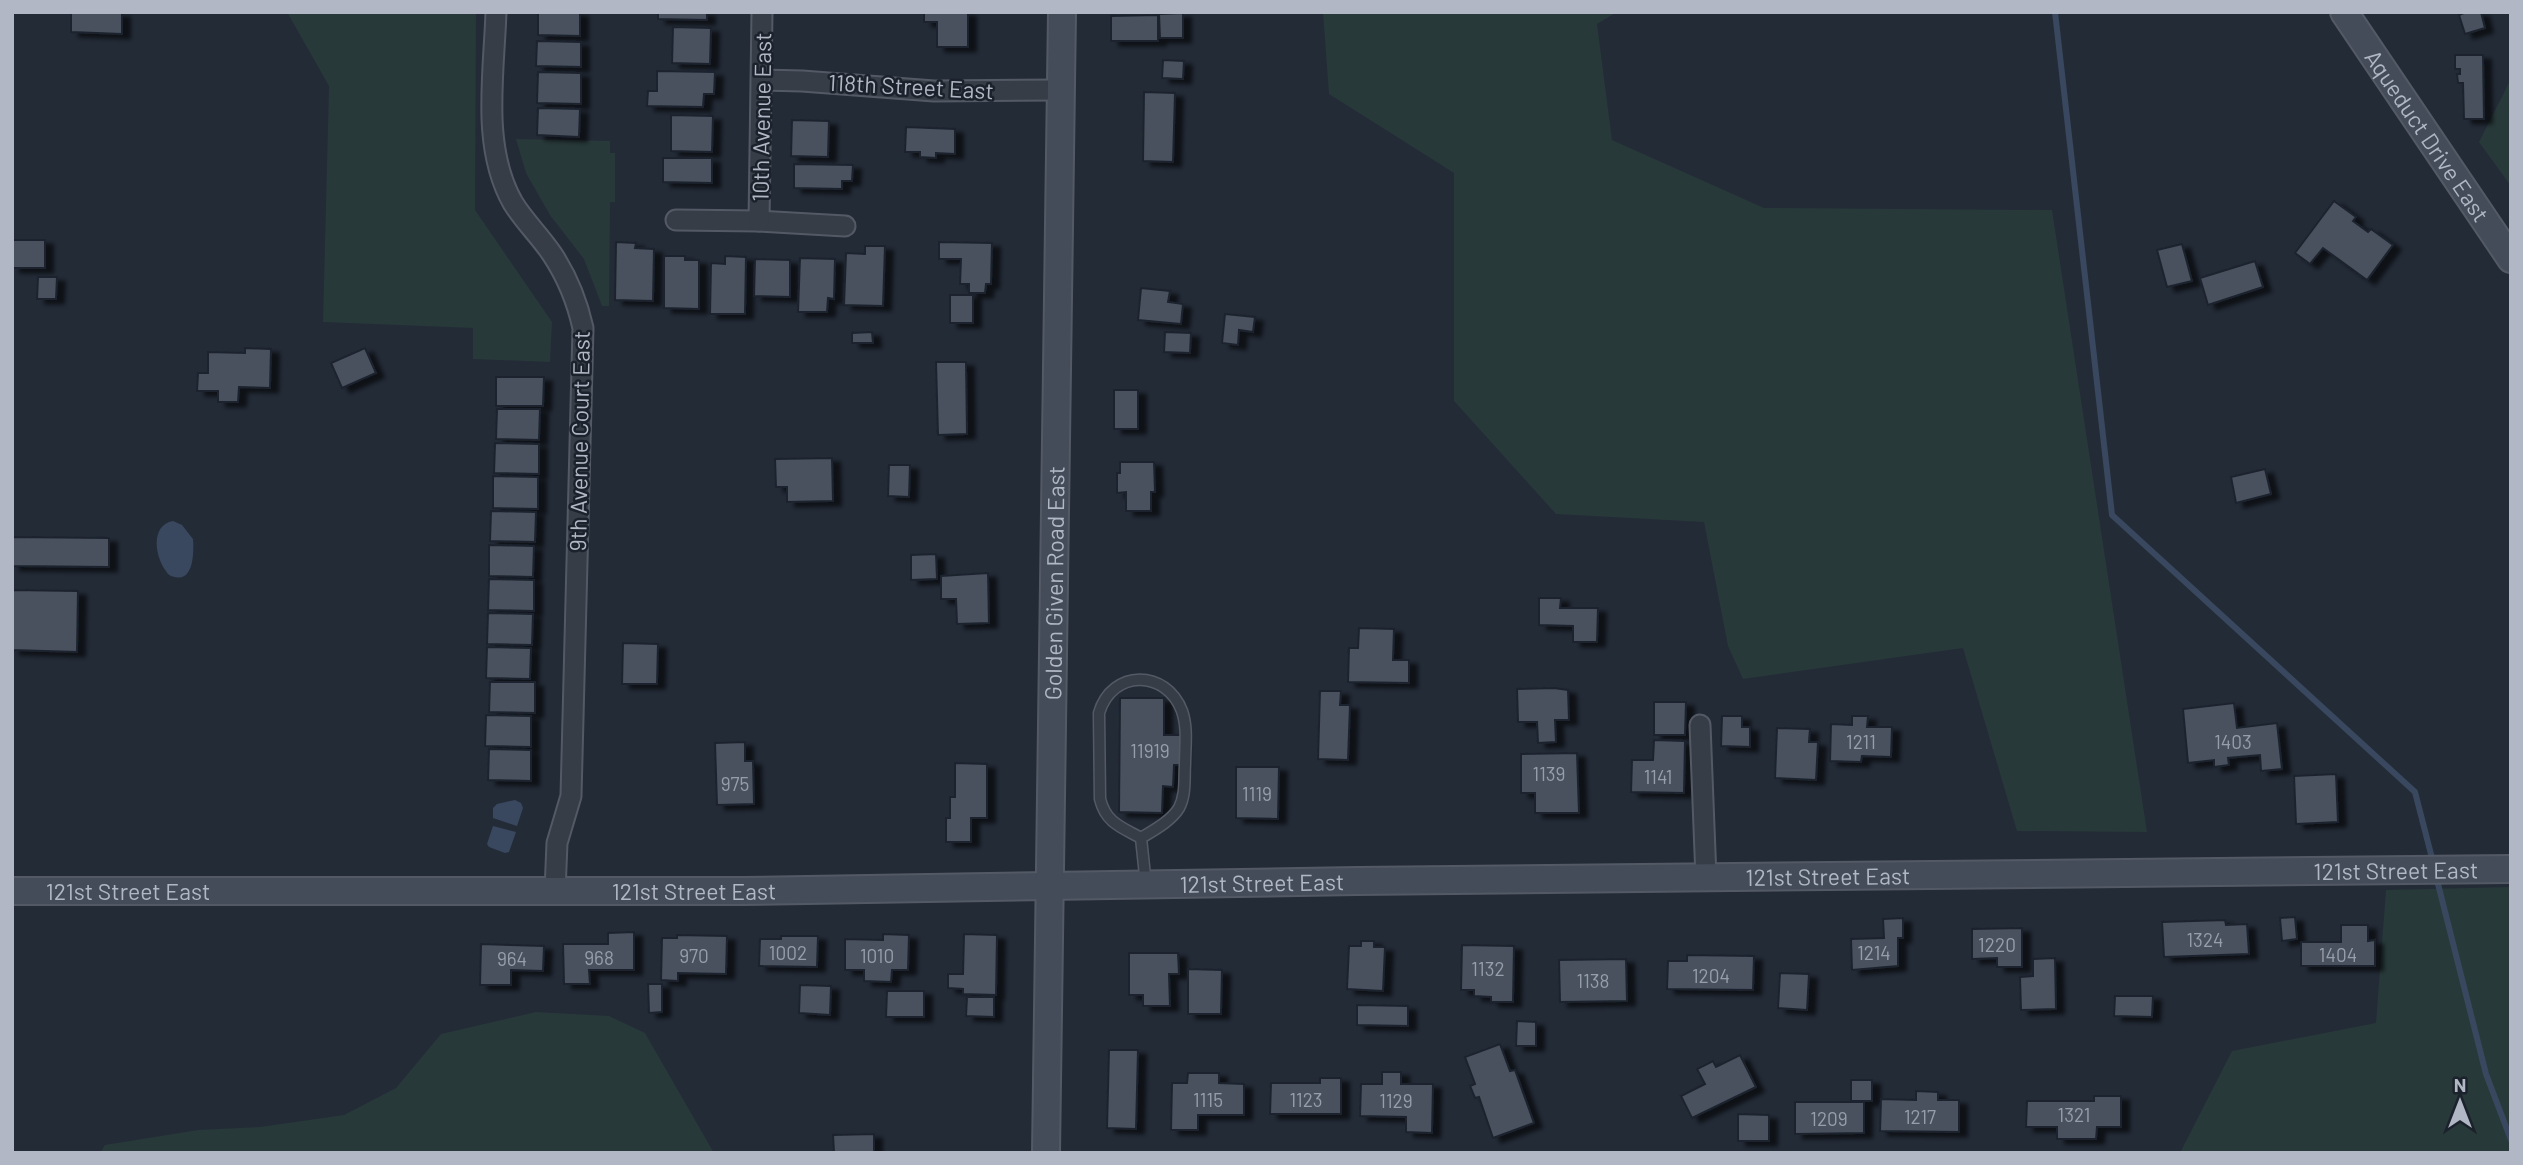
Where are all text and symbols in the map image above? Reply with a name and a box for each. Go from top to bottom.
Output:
street label: 10th Avenue East [746,32,776,202]
street label: Aqueduct Drive East [2359,44,2496,227]
street label: 118th Street East [827,68,995,104]
street label: 9th Avenue Court East [563,330,595,552]
street label: Golden Given Road East [1038,466,1070,700]
house number: 1211 [1846,730,1876,753]
house number: 1403 [2214,730,2252,753]
house number: 11919 [1130,739,1170,762]
house number: 1139 [1532,762,1566,785]
house number: 1141 [1644,765,1672,788]
house number: 975 [721,772,749,795]
house number: 1119 [1242,782,1272,805]
street label: 121st Street East [2313,855,2478,885]
street label: 121st Street East [1745,861,1910,891]
street label: 121st Street East [1179,867,1345,898]
street label: 121st Street East [612,876,777,905]
street label: 121st Street East [46,877,210,905]
house number: 1324 [2186,928,2224,951]
house number: 1220 [1978,933,2016,956]
house number: 1002 [769,941,807,964]
house number: 1214 [1857,941,1891,964]
house number: 1404 [2319,943,2357,966]
house number: 970 [679,944,709,967]
house number: 1010 [860,944,894,967]
house number: 968 [584,946,614,969]
house number: 964 [497,947,527,970]
house number: 1132 [1471,957,1505,980]
house number: 1204 [1692,964,1730,987]
house number: 1138 [1576,969,1610,992]
north arrow [2425,1067,2495,1137]
text: N [2454,1073,2466,1096]
house number: 1115 [1193,1088,1223,1111]
house number: 1123 [1289,1088,1323,1111]
house number: 1129 [1379,1089,1413,1112]
house number: 1321 [2057,1103,2091,1126]
house number: 1217 [1904,1105,1936,1128]
house number: 1209 [1810,1107,1848,1130]

